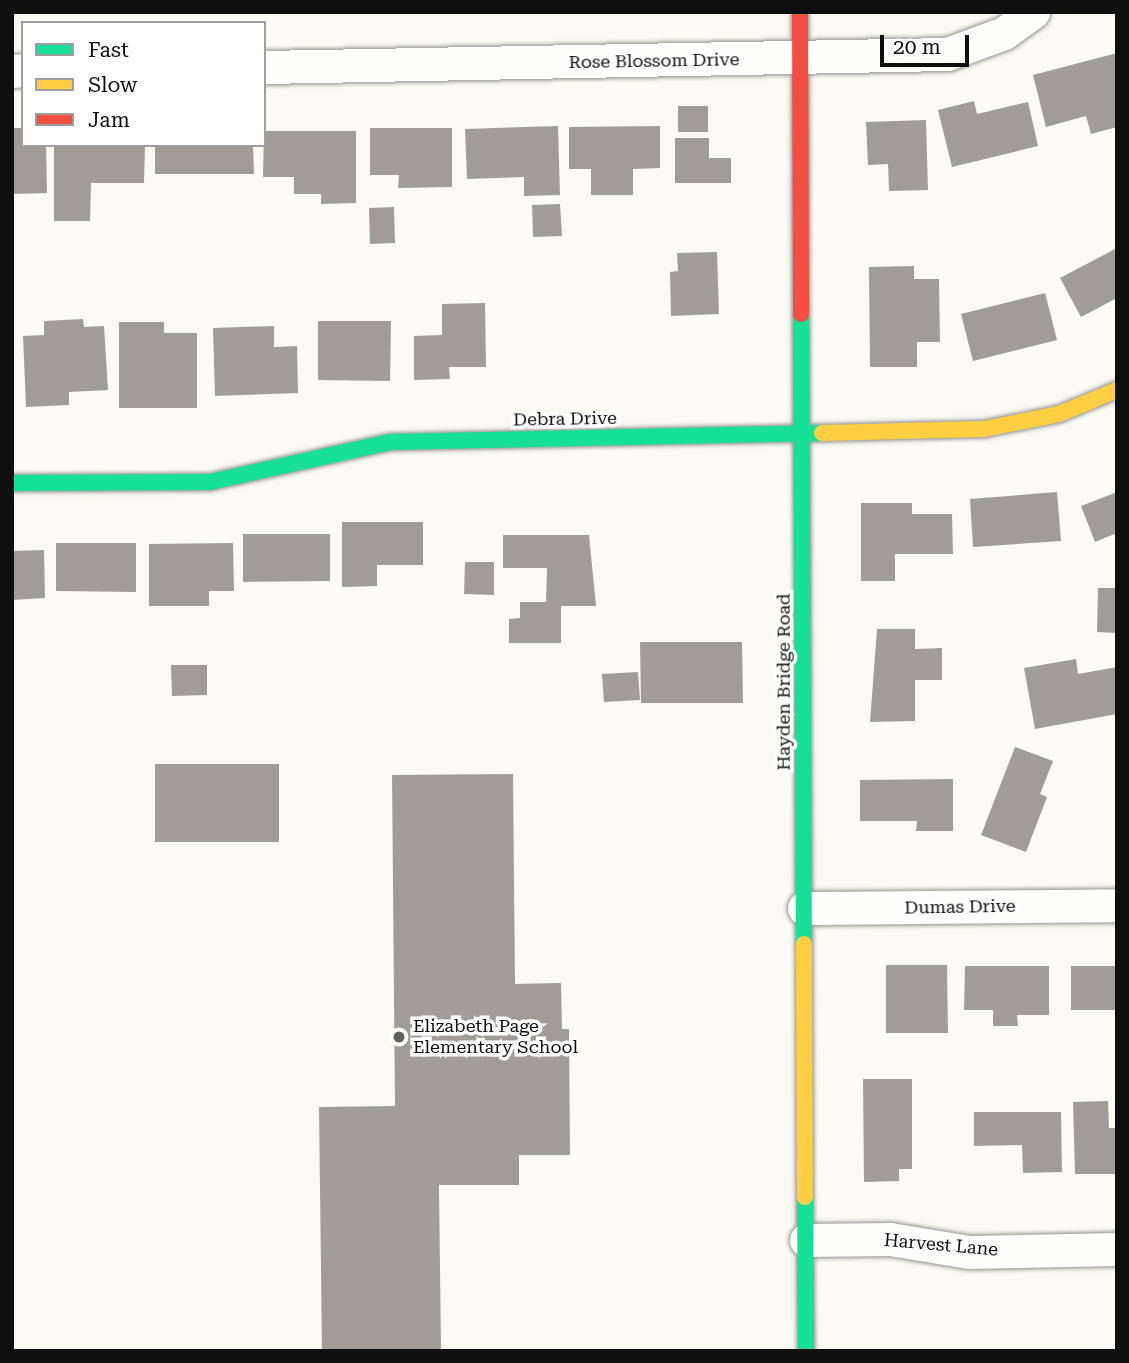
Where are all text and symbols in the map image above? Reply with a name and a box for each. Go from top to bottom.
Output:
legend [21,21,266,147]
scale bar [884,21,973,65]
text: 20 m [893,35,941,59]
text: Fast [88,38,129,62]
street label: Rose Blossom Drive [568,49,740,73]
text: Slow [88,73,137,97]
text: Jam [88,108,130,132]
street label: Debra Drive [513,407,617,431]
street label: Hayden Bridge Road [773,593,795,771]
street label: Dumas Drive [904,895,1016,919]
place label: Elizabeth Page Elementary School [413,1016,578,1058]
marker: Elizabeth Page Elementary School [391,1029,407,1045]
street label: Harvest Lane [883,1229,999,1261]

